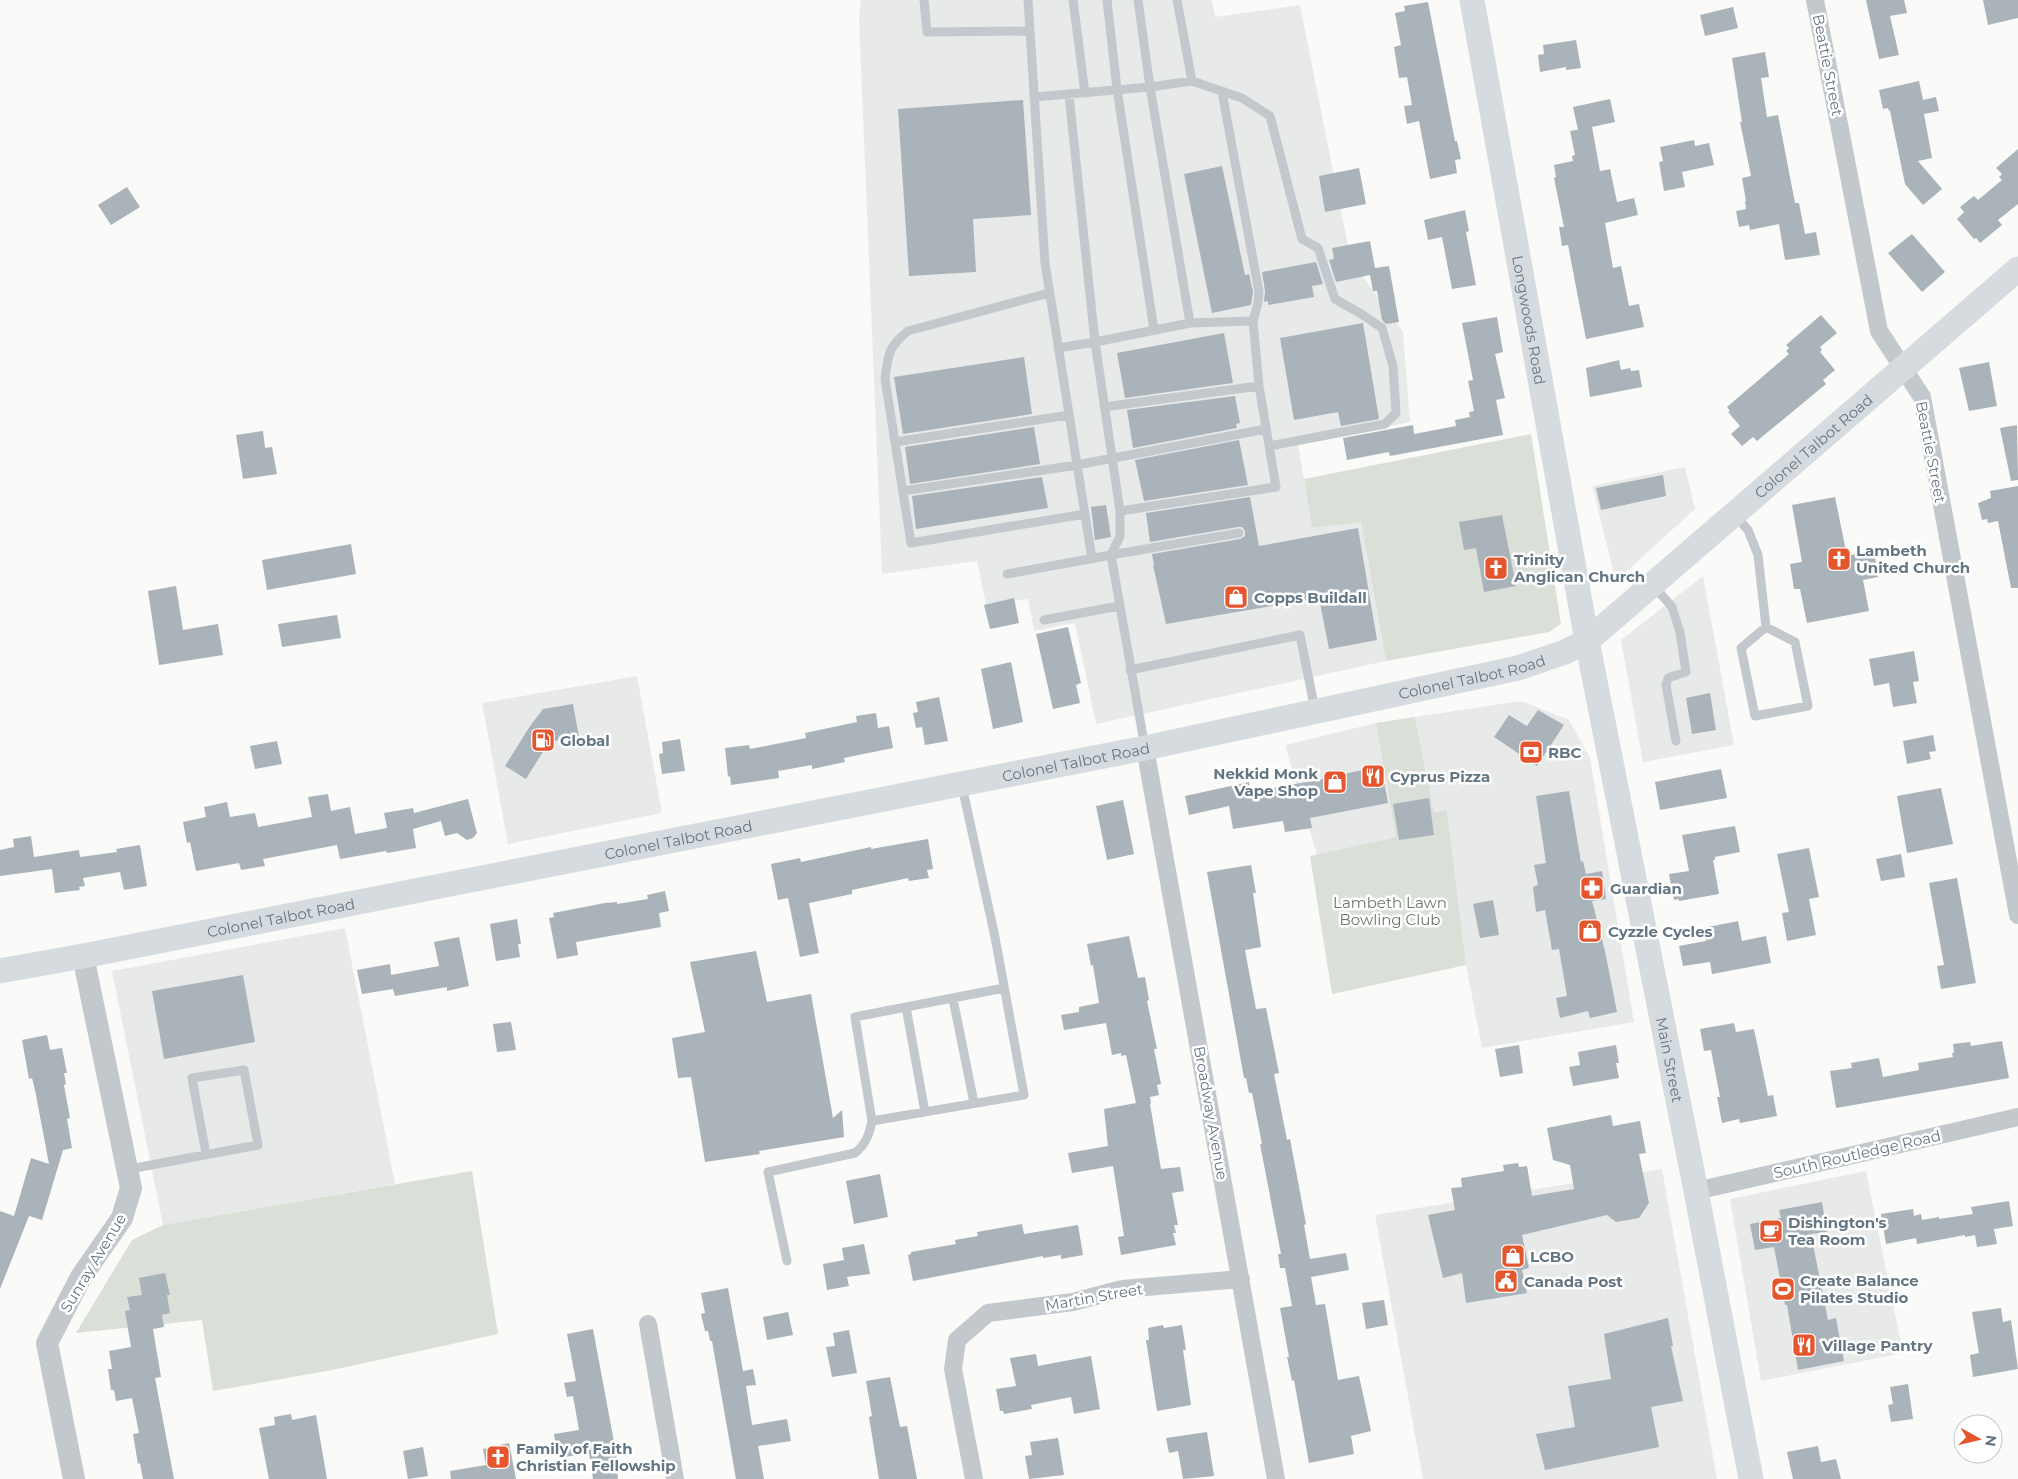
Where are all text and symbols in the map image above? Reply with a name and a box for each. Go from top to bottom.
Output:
street label: Beattie Street [1809,12,1847,118]
street label: Longwoods Road [1508,254,1550,386]
street label: Colonel Talbot Road [1750,390,1876,502]
street label: Beattie Street [1912,399,1950,505]
place label: Lambeth United Church [1856,541,1970,577]
church icon: Lambeth United Church [1826,546,1852,572]
place label: Trinity Anglican Church [1513,550,1645,586]
church icon: Trinity Anglican Church [1483,555,1509,581]
shop icon: Copps Buildall [1223,584,1249,610]
place label: Copps Buildall [1254,588,1367,607]
street label: Colonel Talbot Road [1397,650,1548,703]
fuel station icon: Global [530,727,556,753]
place label: Global [560,731,610,750]
street label: Colonel Talbot Road [1000,738,1151,785]
bank icon: RBC [1518,739,1544,765]
place label: RBC [1548,743,1582,762]
restaurant icon: Cyprus Pizza [1360,763,1386,789]
place label: Nekkid Monk Vape Shop [1213,764,1318,800]
place label: Cyprus Pizza [1390,767,1490,786]
shop icon: Nekkid Monk Vape Shop [1322,769,1348,795]
street label: Colonel Talbot Road [603,816,754,863]
pharmacy icon: Guardian [1579,875,1605,901]
place label: Guardian [1610,879,1682,898]
street label: Colonel Talbot Road [205,893,356,941]
park label: Lambeth Lawn Bowling Club [1333,893,1447,929]
shop icon: Cyzzle Cycles [1577,918,1603,944]
place label: Cyzzle Cycles [1608,922,1713,941]
street label: Main Street [1652,1015,1688,1104]
street label: Broadway Avenue [1190,1045,1232,1181]
street label: South Routledge Road [1772,1126,1942,1182]
street label: Sunray Avenue [56,1210,130,1316]
place label: Dishington's Tea Room [1788,1213,1887,1249]
cafe icon: Dishington's Tea Room [1758,1218,1784,1244]
shop icon: LCBO [1500,1243,1526,1269]
place label: LCBO [1530,1247,1574,1266]
public building icon: Canada Post [1493,1268,1519,1294]
place label: Create Balance Pilates Studio [1800,1271,1919,1307]
place label: Canada Post [1524,1272,1623,1291]
sports icon: Create Balance Pilates Studio [1770,1276,1796,1302]
street label: Martin Street [1044,1279,1144,1315]
restaurant icon: Village Pantry [1791,1332,1817,1358]
place label: Village Pantry [1821,1336,1934,1355]
north arrow [1953,1414,2003,1464]
text: N [1981,1434,2001,1448]
place label: Family of Faith Christian Fellowship [516,1439,676,1475]
church icon: Family of Faith Christian Fellowship [485,1444,511,1470]

